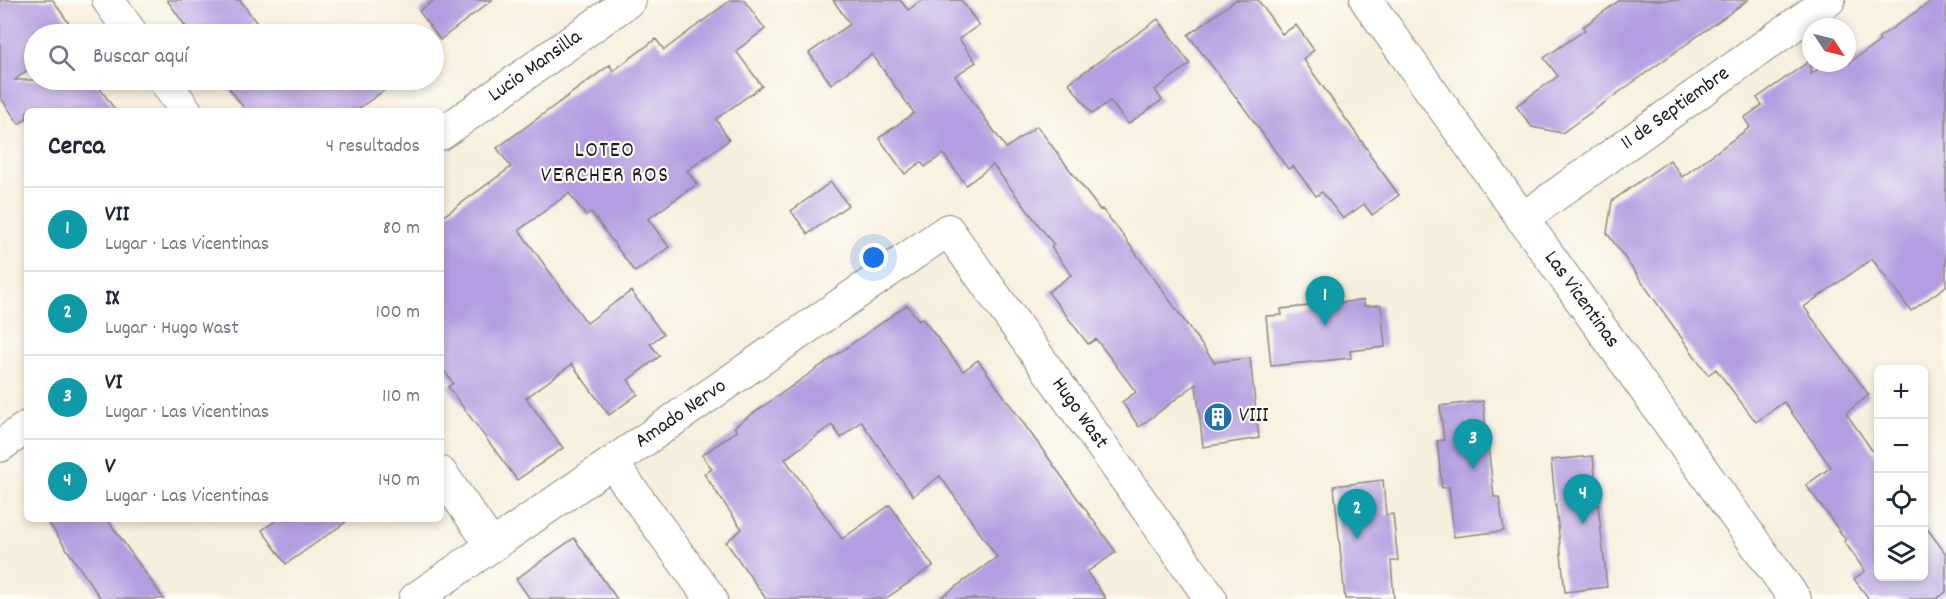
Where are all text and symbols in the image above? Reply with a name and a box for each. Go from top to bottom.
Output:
north arrow [1802,18,1856,72]
street label: Lucio Mansilla [483,23,590,111]
search box [24,24,444,90]
icon: search [45,41,78,74]
text: Buscar aquí [93,42,188,73]
street label: 11 de Septiembre [1615,60,1737,158]
text: Cerca [48,129,105,166]
text: 4 resultados [326,133,420,161]
district label: LOTEO VERCHER ROS [541,136,669,192]
text: VII [105,200,129,231]
text: 1 [65,215,70,243]
text: 80 m [383,215,420,243]
text: Lugar · Las Vicentinas [105,231,269,259]
your location [859,243,888,272]
street label: Las Vicentinas [1536,245,1626,355]
pin: 1 [1306,276,1344,326]
text: IX [105,284,120,315]
text: 2 [63,299,72,327]
text: 100 m [376,299,420,327]
text: Lugar · Hugo Wast [105,315,239,343]
map controls [1874,365,1928,581]
button: + [1874,365,1928,419]
text: VI [105,368,122,399]
street label: Amado Nervo [630,372,733,457]
street label: Hugo Wast [1043,372,1115,456]
text: 3 [63,383,72,411]
text: 110 m [382,383,420,411]
text: Lugar · Las Vicentinas [105,399,269,427]
building icon: VIII [1202,401,1234,433]
place label: VIII [1239,402,1269,432]
button: − [1874,419,1928,473]
pin: 3 [1454,420,1492,469]
text: V [105,452,116,483]
text: 4 [63,467,72,495]
text: 140 m [378,467,420,495]
button: locate [1874,473,1928,527]
pin: 4 [1564,474,1602,524]
text: Lugar · Las Vicentinas [105,483,269,511]
pin: 2 [1338,490,1376,539]
button: layers [1874,527,1928,581]

